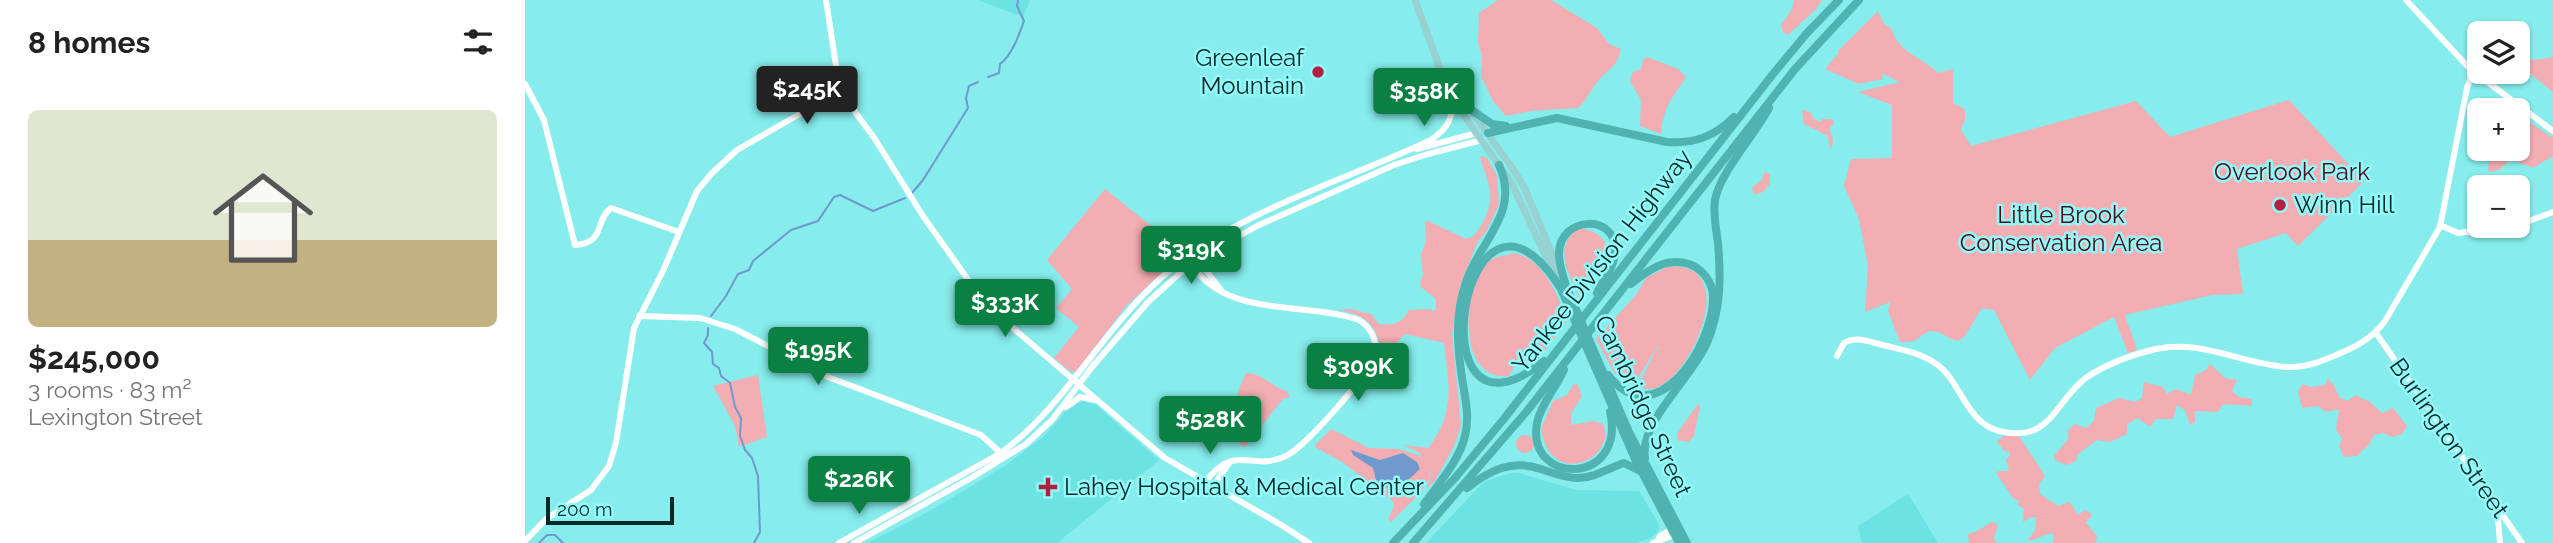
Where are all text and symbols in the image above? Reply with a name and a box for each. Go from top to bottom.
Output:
map controls [2467,21,2530,238]
button: layers [2467,21,2530,84]
icon: filters [459,23,497,61]
text: 8 homes [28,25,150,60]
place label: Greenleaf Mountain [1195,43,1305,100]
marker: Greenleaf Mountain [1310,64,1326,80]
pin: $245K [758,66,856,126]
pin: $358K [1375,68,1473,128]
text: $245K [773,75,841,102]
text: $358K [1389,77,1459,104]
button: + [2467,98,2530,161]
street label: Yankee Division Highway [1506,143,1698,378]
icon: home [200,155,326,281]
park label: Overlook Park [2214,157,2370,186]
button: − [2467,175,2530,238]
place label: Winn Hill [2294,190,2395,219]
marker: Winn Hill [2272,197,2288,213]
park label: Little Brook Conservation Area [1960,200,2162,257]
pin: $319K [1142,226,1240,286]
text: $319K [1157,235,1225,262]
pin: $333K [956,280,1054,339]
text: $333K [971,288,1039,315]
street label: Cambridge Street [1589,311,1698,501]
pin: $195K [769,328,867,387]
text: $195K [784,336,852,363]
text: $245,000 [28,341,160,376]
pin: $309K [1309,344,1407,403]
text: $309K [1323,352,1393,379]
street label: Burlington Street [2384,352,2515,523]
text: 3 rooms · 83 m² [28,376,191,403]
pin: $528K [1161,396,1259,456]
text: Lexington Street [28,403,203,430]
text: $528K [1175,405,1245,432]
pin: $226K [810,456,908,516]
text: $226K [824,465,894,492]
place label: Lahey Hospital & Medical Center [1064,472,1424,501]
marker: Lahey Hospital & Medical Center [1038,477,1058,497]
scale bar [546,494,674,526]
text: 200 m [557,498,612,520]

